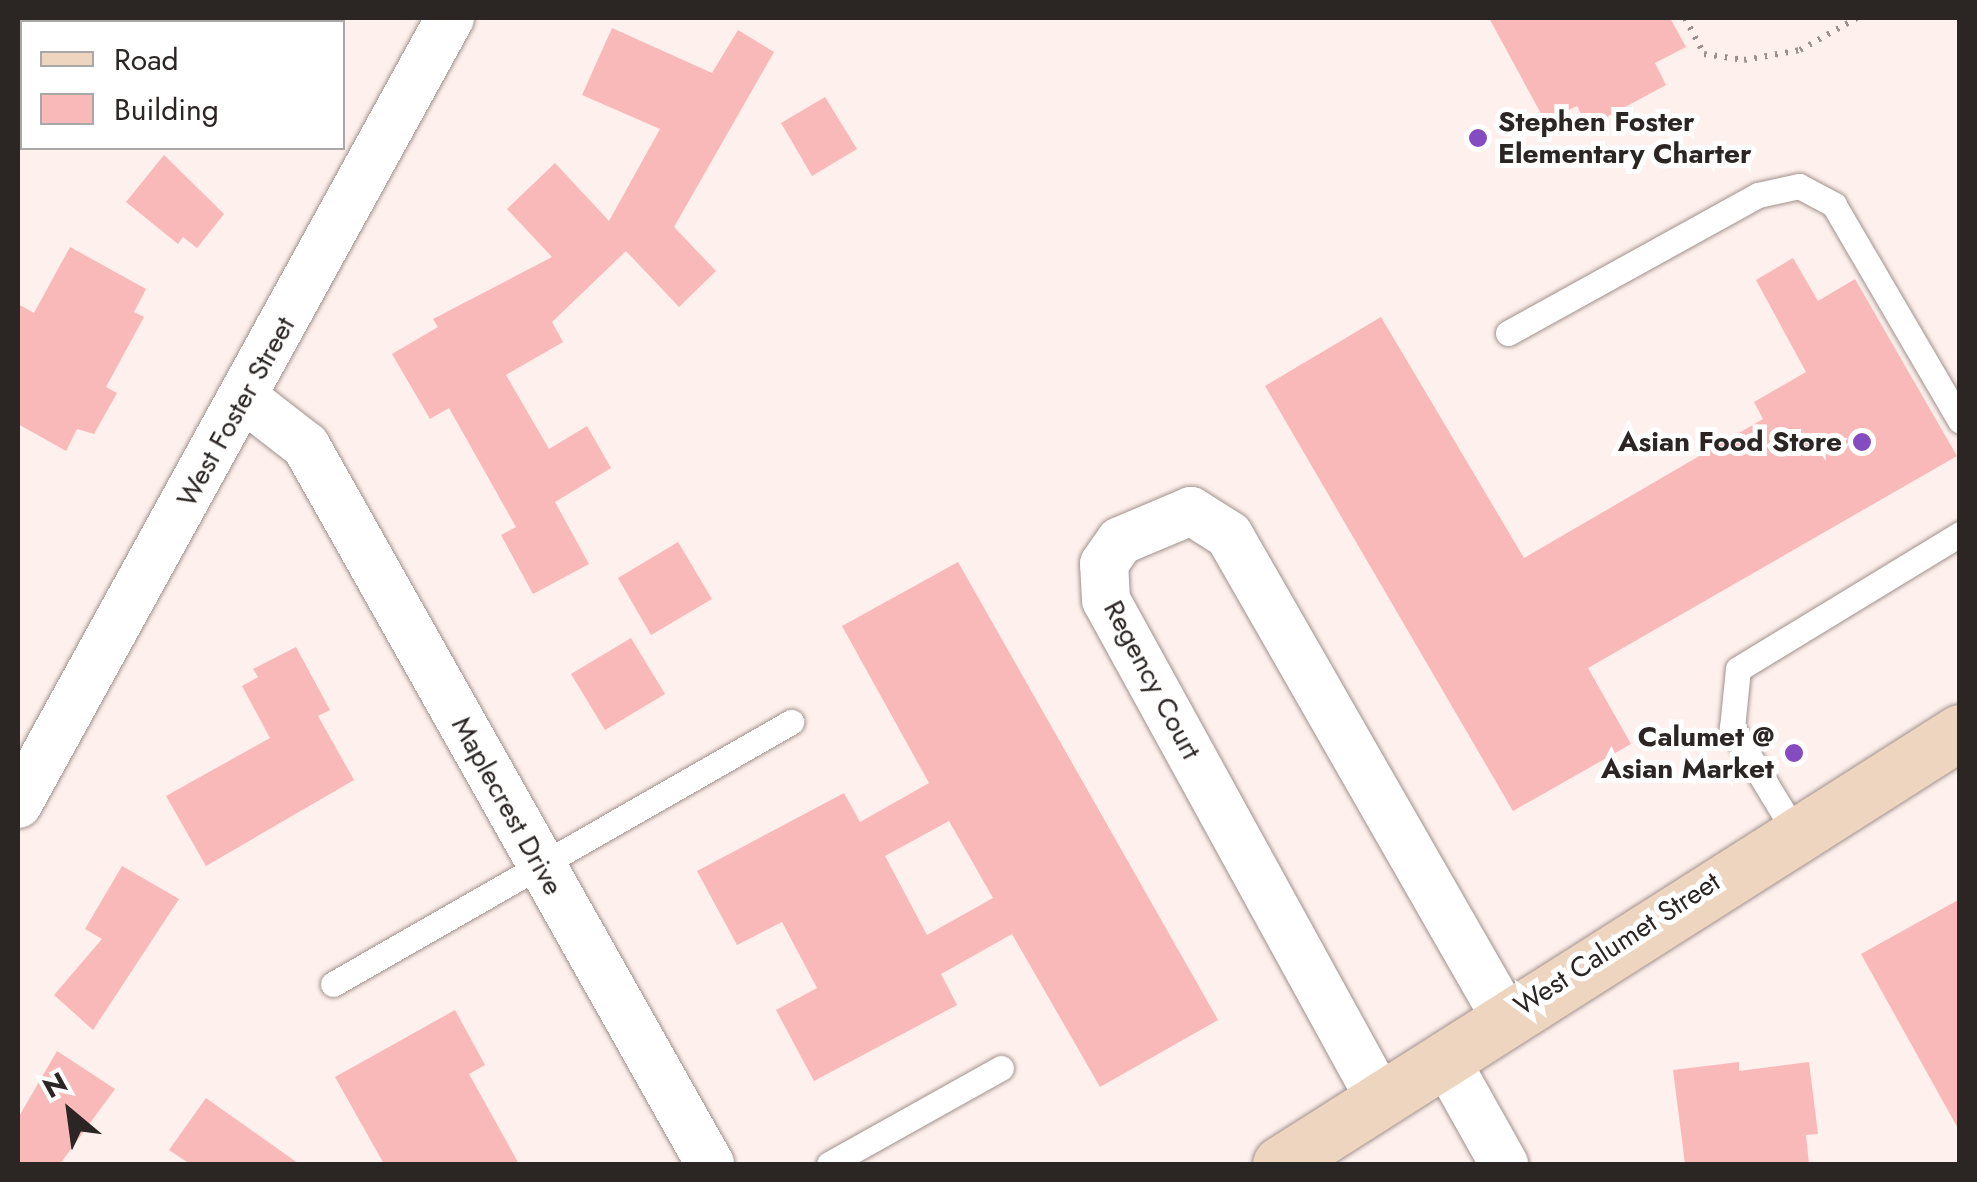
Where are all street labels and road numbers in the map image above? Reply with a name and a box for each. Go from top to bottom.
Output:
street label: West Foster Street [170,311,302,513]
street label: Regency Court [1096,595,1208,765]
street label: Maplecrest Drive [444,711,570,901]
street label: West Calumet Street [1508,865,1726,1023]

